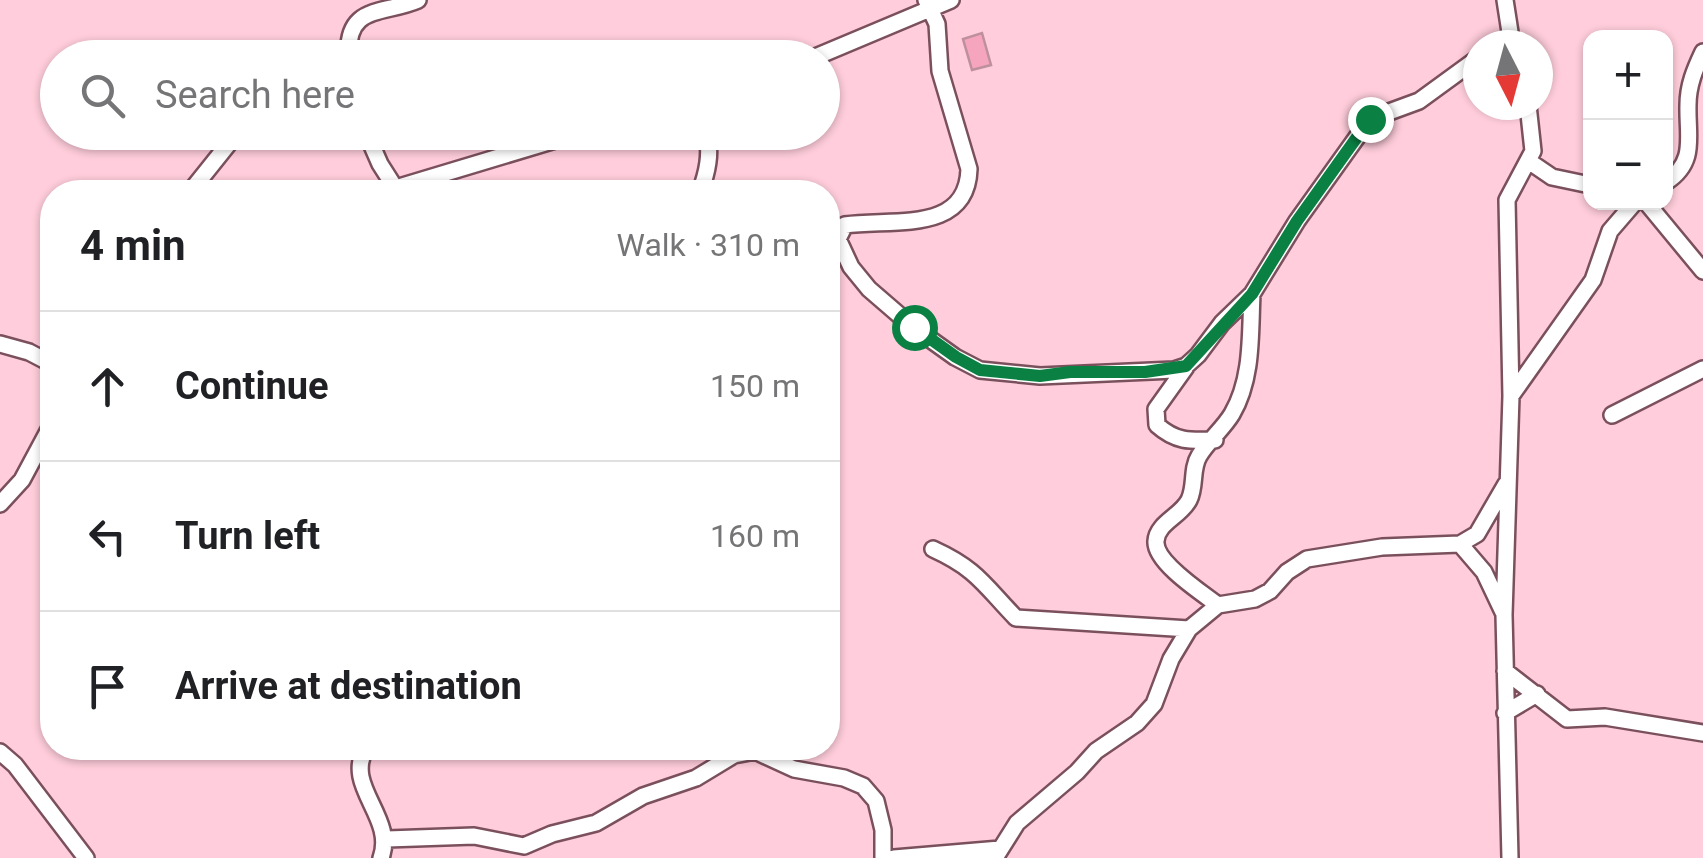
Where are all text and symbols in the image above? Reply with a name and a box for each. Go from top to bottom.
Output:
north arrow [1463,30,1553,120]
map controls [1583,30,1673,210]
button: + [1583,30,1673,120]
search box [40,40,840,150]
icon: search [75,68,130,123]
text: Search here [155,73,355,117]
route end [1348,97,1394,143]
button: − [1583,120,1673,210]
text: 4 min [80,221,186,270]
text: Walk · 310 m [617,226,800,264]
route start [892,305,938,351]
icon: ahead [80,359,135,414]
text: Continue [175,364,329,408]
text: 150 m [710,367,800,405]
icon: left [80,509,135,564]
text: Turn left [175,514,320,558]
text: 160 m [710,517,800,555]
icon: arrive [80,659,135,714]
text: Arrive at destination [175,664,522,708]

